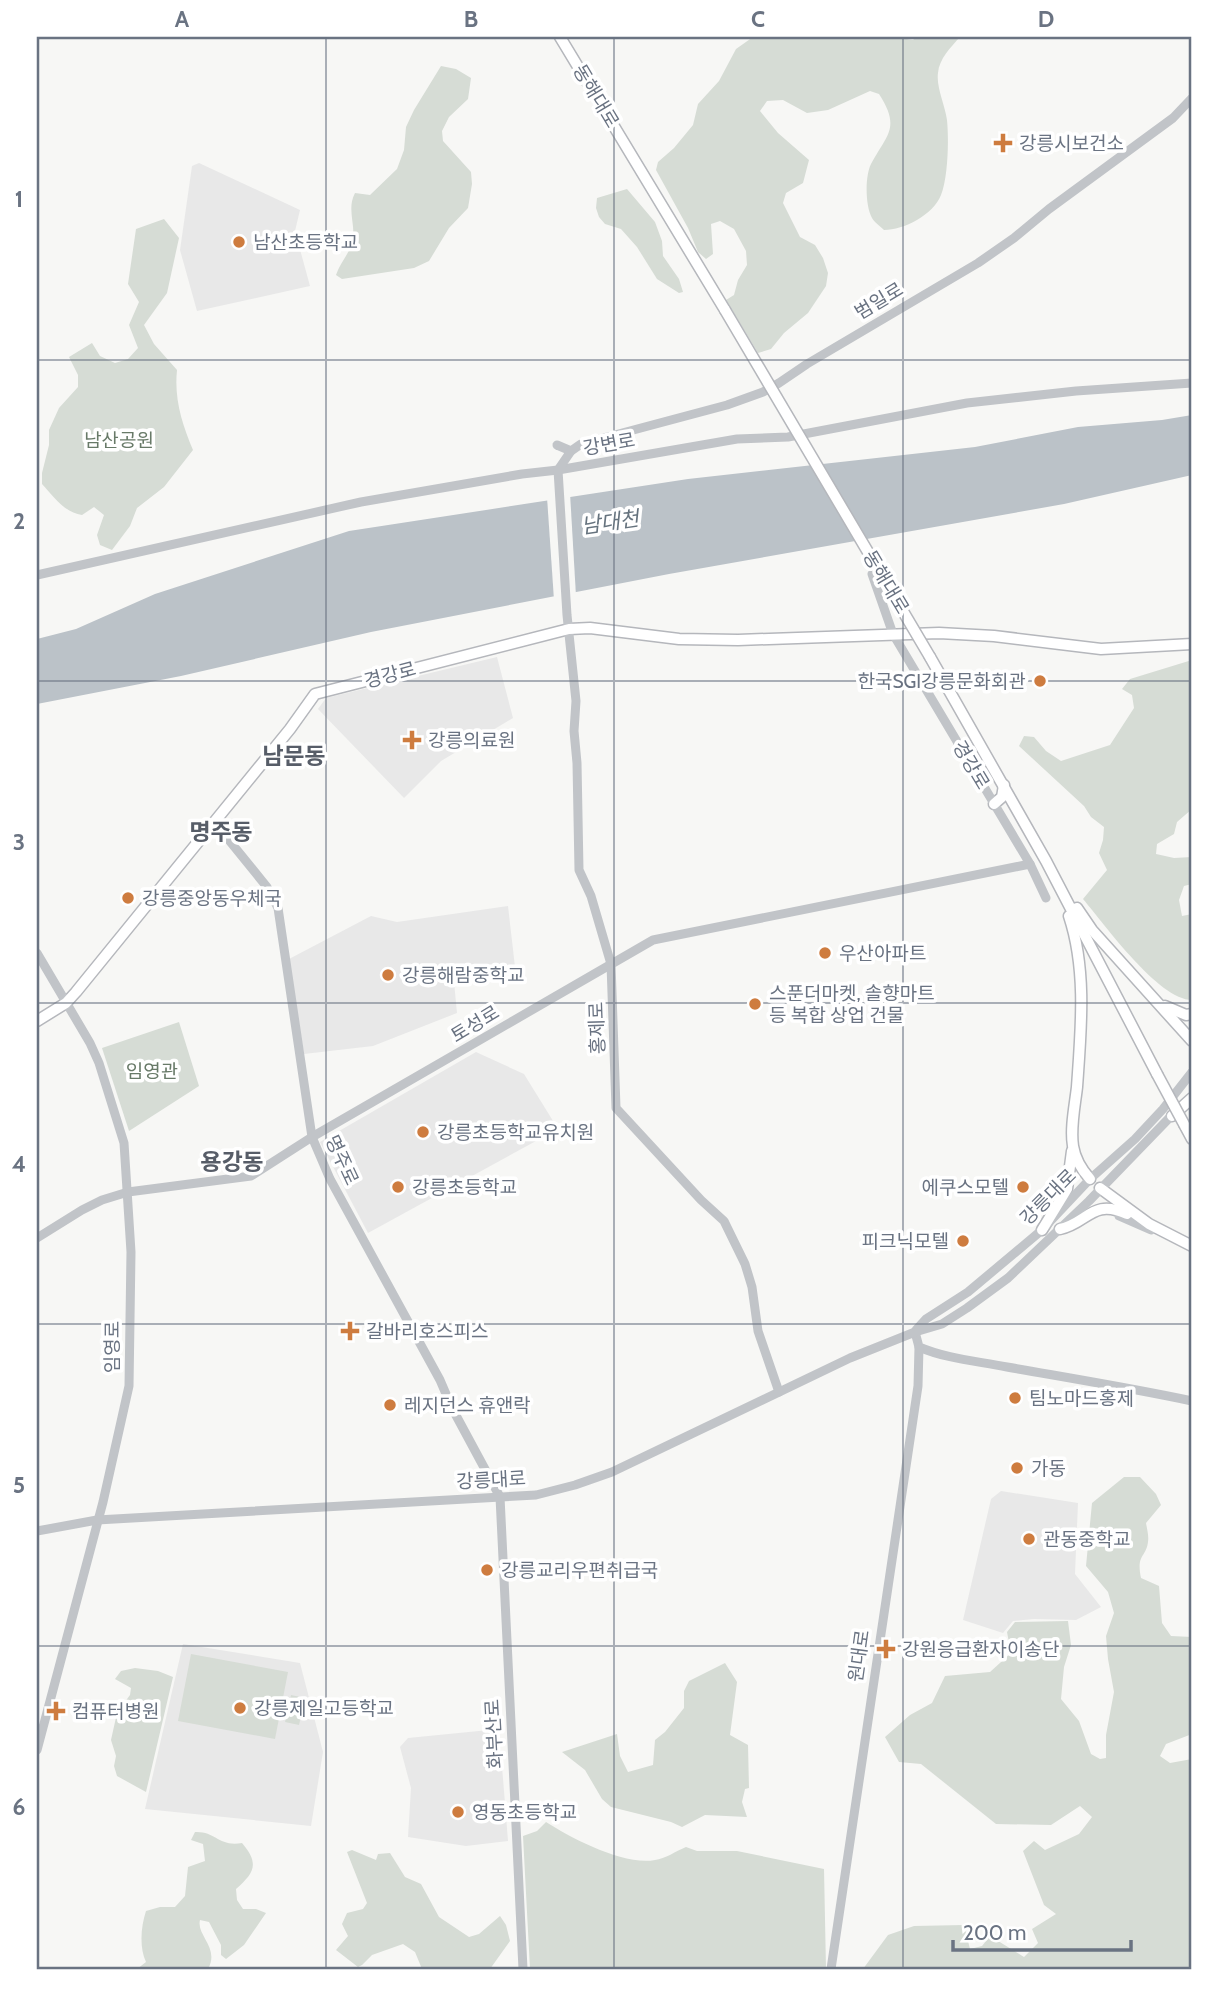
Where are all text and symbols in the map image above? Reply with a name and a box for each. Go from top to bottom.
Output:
text: A [175,5,190,33]
text: B [464,5,478,33]
text: C [751,5,765,33]
text: D [1038,5,1054,33]
street label: 동해대로 [568,60,624,132]
place label: 강릉시보건소 [1019,132,1124,155]
marker: 강릉시보건소 [993,133,1013,153]
text: 1 [15,185,23,213]
place label: 남산초등학교 [253,231,358,254]
marker: 남산초등학교 [231,234,247,250]
street label: 범일로 [851,278,907,324]
street label: 강변로 [581,428,637,460]
park label: 남산공원 [84,429,154,452]
water label: 남대천 [580,505,643,538]
text: 2 [13,507,25,535]
street label: 동해대로 [858,546,914,618]
street label: 경강로 [362,657,418,693]
place label: 한국SGI강릉문화회관 [857,670,1026,693]
marker: 한국SGI강릉문화회관 [1032,673,1048,689]
place label: 강릉의료원 [428,729,515,752]
marker: 강릉의료원 [402,730,422,750]
street label: 경강로 [948,737,994,793]
district label: 남문동 [262,742,326,770]
district label: 명주동 [189,818,253,846]
text: 3 [13,828,25,856]
place label: 강릉중앙동우체국 [142,887,282,910]
marker: 강릉중앙동우체국 [120,890,136,906]
place label: 우산아파트 [839,942,926,965]
marker: 우산아파트 [817,945,833,961]
place label: 강릉해람중학교 [402,964,524,987]
marker: 강릉해람중학교 [380,967,396,983]
place label: 스푼더마켓, 솔향마트 등 복합 상업 건물 [769,982,935,1027]
marker: 스푼더마켓, 솔향마트 등 복합 상업 건물 [747,996,763,1012]
street label: 토성로 [447,1001,503,1047]
street label: 홍제로 [585,1001,609,1055]
park label: 임영관 [126,1060,178,1083]
place label: 강릉초등학교유치원 [437,1121,594,1144]
marker: 강릉초등학교유치원 [415,1124,431,1140]
street label: 명주로 [320,1131,364,1189]
district label: 용강동 [200,1148,264,1176]
text: 4 [12,1150,26,1178]
street label: 강릉대로 [1015,1164,1081,1230]
place label: 강릉초등학교 [412,1176,517,1199]
place label: 에쿠스모텔 [922,1176,1009,1199]
marker: 강릉초등학교 [390,1179,406,1195]
marker: 에쿠스모텔 [1015,1179,1031,1195]
place label: 피크닉모텔 [862,1230,949,1253]
marker: 피크닉모텔 [955,1233,971,1249]
place label: 갈바리호스피스 [366,1320,488,1343]
street label: 임영로 [101,1321,124,1373]
marker: 갈바리호스피스 [340,1321,360,1341]
place label: 팀노마드홍제 [1029,1387,1134,1410]
marker: 팀노마드홍제 [1007,1390,1023,1406]
place label: 레지던스 휴앤락 [404,1394,531,1417]
marker: 레지던스 휴앤락 [382,1397,398,1413]
place label: 가동 [1031,1457,1066,1480]
marker: 가동 [1009,1460,1025,1476]
street label: 강릉대로 [455,1467,527,1493]
text: 5 [13,1471,25,1499]
place label: 관동중학교 [1043,1528,1130,1551]
marker: 관동중학교 [1021,1531,1037,1547]
place label: 강릉교리우편취급국 [501,1559,658,1582]
marker: 강릉교리우편취급국 [479,1562,495,1578]
street label: 원대로 [844,1628,874,1684]
place label: 강원응급환자이송단 [902,1638,1060,1661]
marker: 강원응급환자이송단 [876,1639,896,1659]
place label: 강릉제일고등학교 [254,1697,394,1720]
street label: 화부산로 [481,1698,507,1770]
place label: 컴퓨터병원 [72,1700,159,1723]
marker: 강릉제일고등학교 [232,1700,248,1716]
marker: 컴퓨터병원 [46,1701,66,1721]
text: 6 [13,1793,25,1821]
place label: 영동초등학교 [472,1801,577,1824]
marker: 영동초등학교 [450,1804,466,1820]
scale bar [953,1908,1131,1952]
text: 200 m [963,1920,1026,1945]

